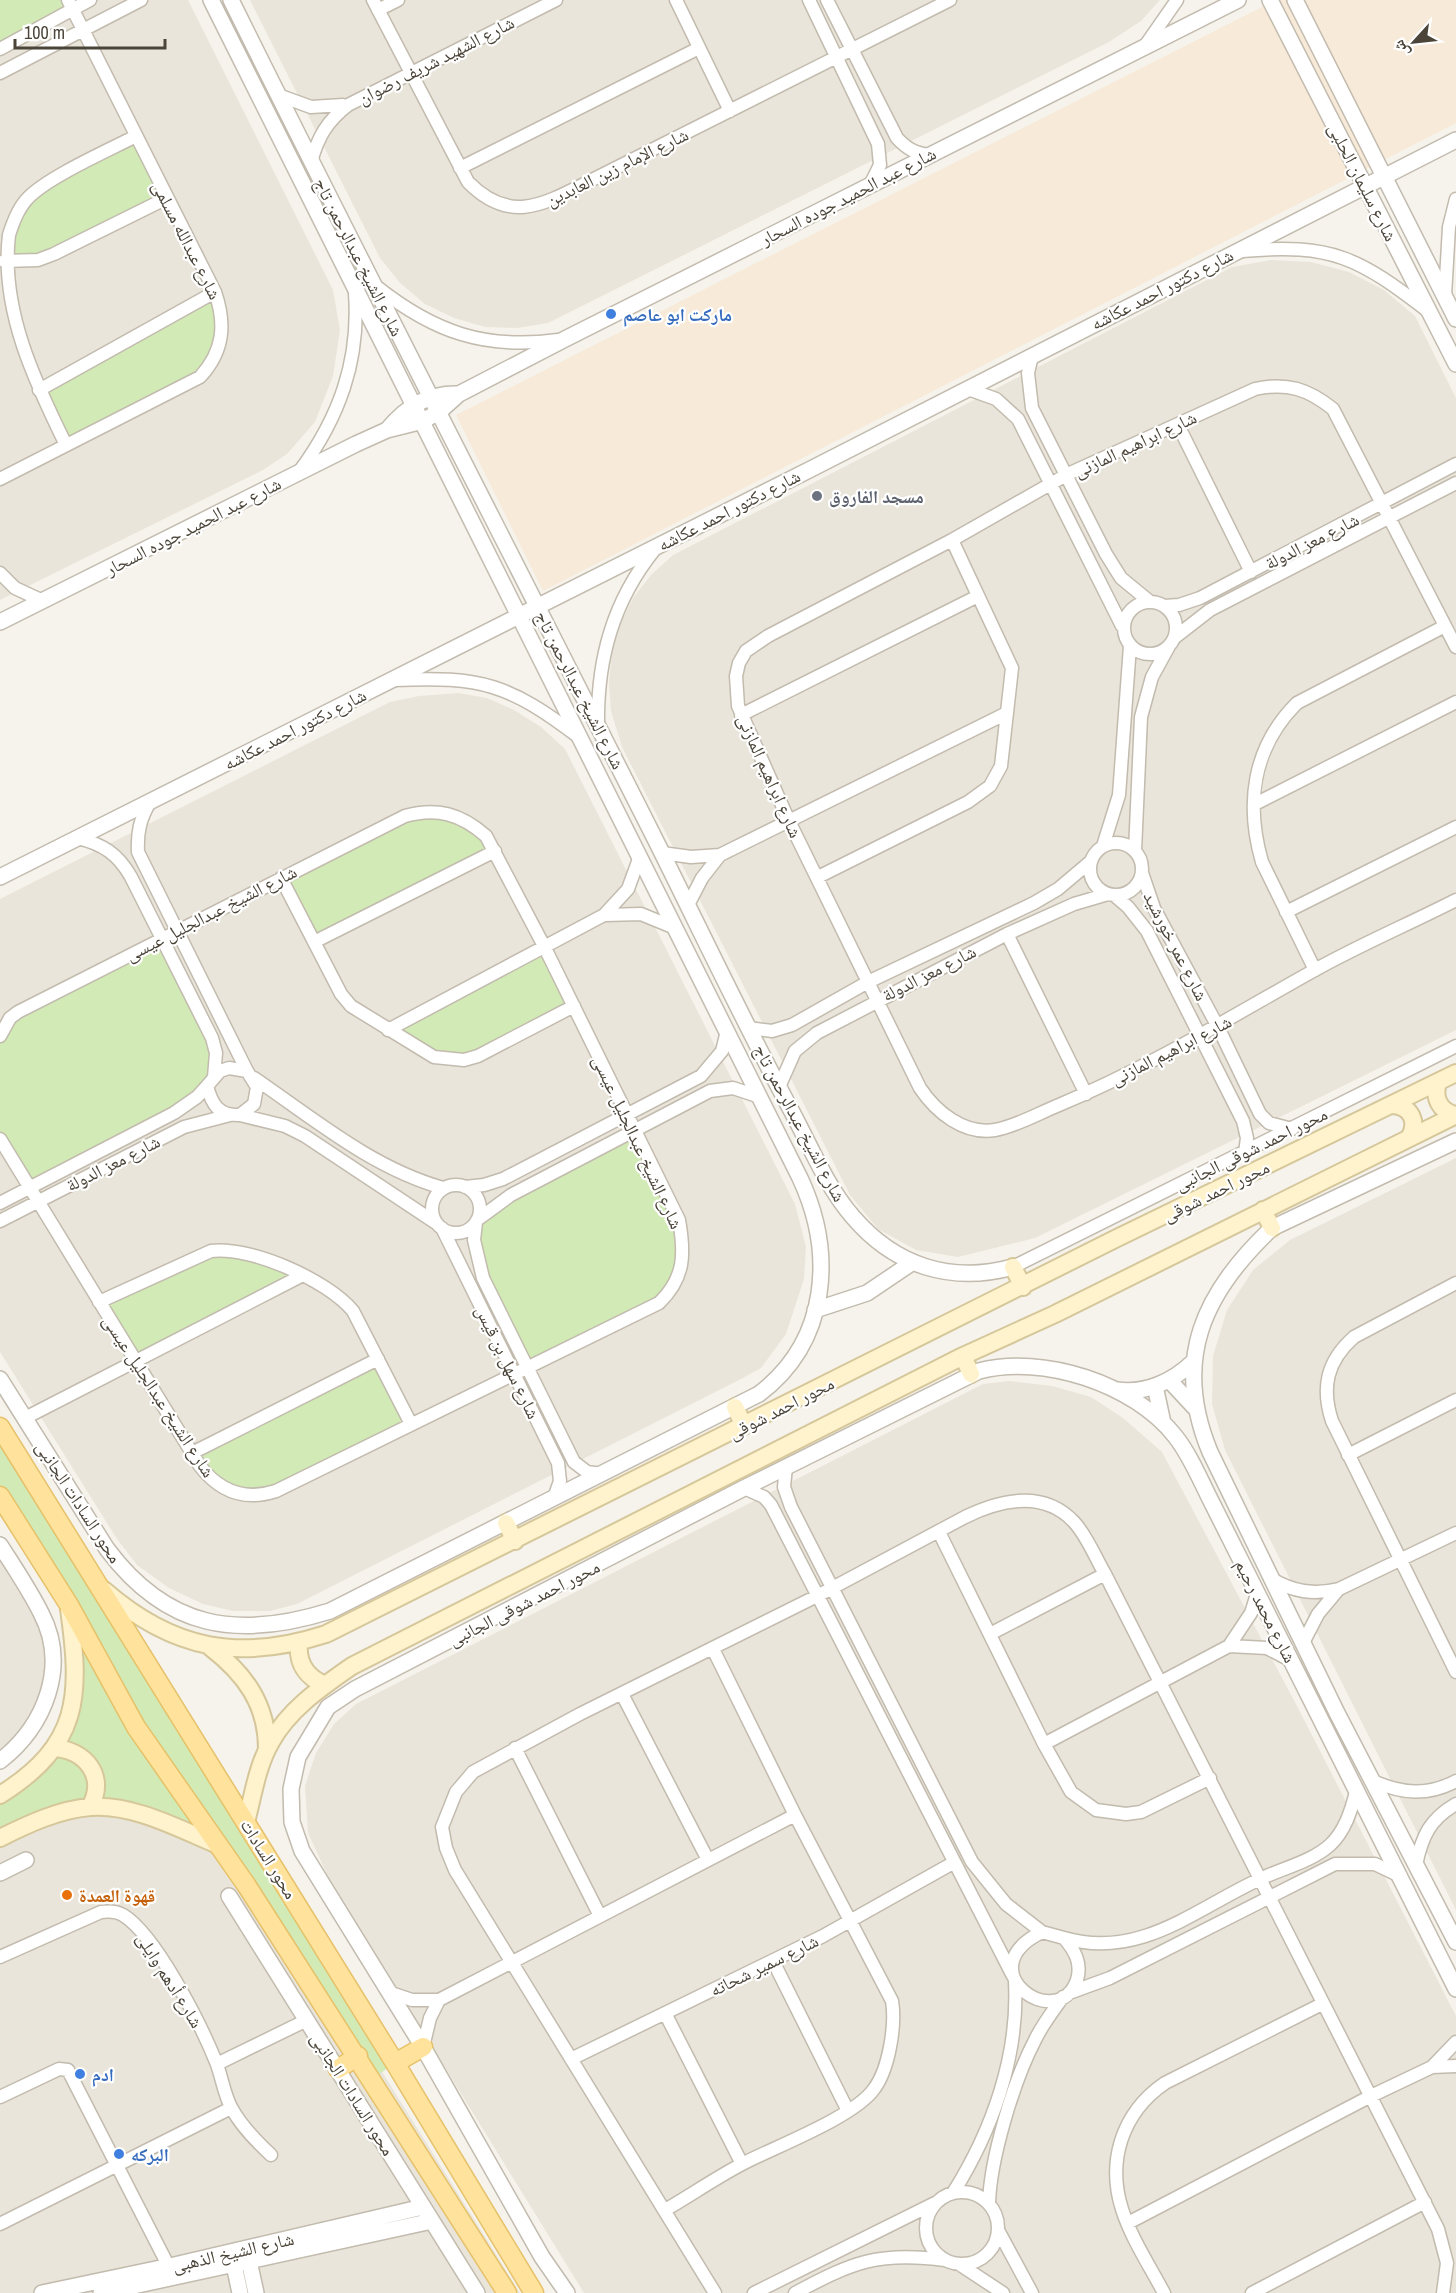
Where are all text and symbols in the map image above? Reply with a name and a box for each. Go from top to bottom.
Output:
street label: شارع الشهيد شريف رضوان [353,10,519,110]
scale bar [15,12,165,50]
north arrow [1384,12,1444,72]
text: 100 m [24,20,65,45]
text: ش [1387,36,1414,61]
street label: شارع سليمان الحلبى [1322,118,1404,246]
street label: شارع الإمام زين العابدين [542,122,692,212]
street label: شارع عبد الحميد جوده السحار [755,141,940,252]
street label: شارع الشيخ عبدالرحمن تاج [308,173,410,341]
street label: شارع عبدالله مسلمى [146,176,228,304]
street label: شارع دكتور احمد عكاشه [1086,242,1238,336]
place label: ماركت ابو عاصم [623,302,732,327]
marker: ماركت ابو عاصم [604,307,618,321]
street label: شارع ابراهيم المازنى [1070,405,1200,483]
street label: شارع دكتور احمد عكاشه [653,463,805,557]
street label: شارع عبد الحميد جوده السحار [100,471,285,582]
place label: مسجد الفاروق [829,484,924,509]
marker: مسجد الفاروق [810,489,824,503]
street label: شارع معز الدولة [1261,507,1363,575]
street label: شارع الشيخ عبدالرحمن تاج [529,606,631,774]
street label: شارع دكتور احمد عكاشه [219,682,371,776]
street label: شارع ابراهيم المازنى [732,710,808,842]
street label: شارع الشيخ عبدالجليل عيسى [121,859,301,967]
street label: شارع عمر خورشيد [1138,887,1214,1005]
street label: شارع معز الدولة [878,939,980,1007]
street label: شارع ابراهيم المازنى [1106,1009,1236,1091]
street label: شارع الشيخ عبدالرحمن تاج [748,1040,852,1206]
street label: شارع الشيخ عبدالجليل عيسى [587,1051,689,1233]
street label: محور احمد شوقى الجانبى [1171,1103,1331,1195]
street label: شارع معز الدولة [62,1129,164,1197]
street label: محور احمد شوقى [1159,1156,1273,1226]
street label: شارع سهل بن قيس [470,1301,546,1423]
street label: شارع الشيخ عبدالجليل عيسى [97,1310,221,1482]
street label: محور احمد شوقى [724,1371,838,1445]
street label: محور السادات الجانبى [30,1436,128,1568]
street label: محور احمد شوقى الجانبى [444,1554,604,1652]
street label: شارع محمد رحيم [1229,1555,1303,1667]
street label: محور السادات [235,1814,303,1904]
place label: قهوة العمدة [79,1883,155,1908]
marker: قهوة العمدة [60,1888,74,1902]
street label: شارع أدهم وايلى [131,1927,209,2033]
street label: شارع سمير شحاته [705,1928,823,2002]
street label: محور السادات الجانبى [305,2027,401,2161]
place label: ادم [92,2062,114,2087]
marker: ادم [73,2067,87,2081]
place label: البركه [131,2142,169,2167]
marker: البركه [112,2147,126,2161]
street label: شارع الشيخ الذهبى [170,2226,296,2278]

